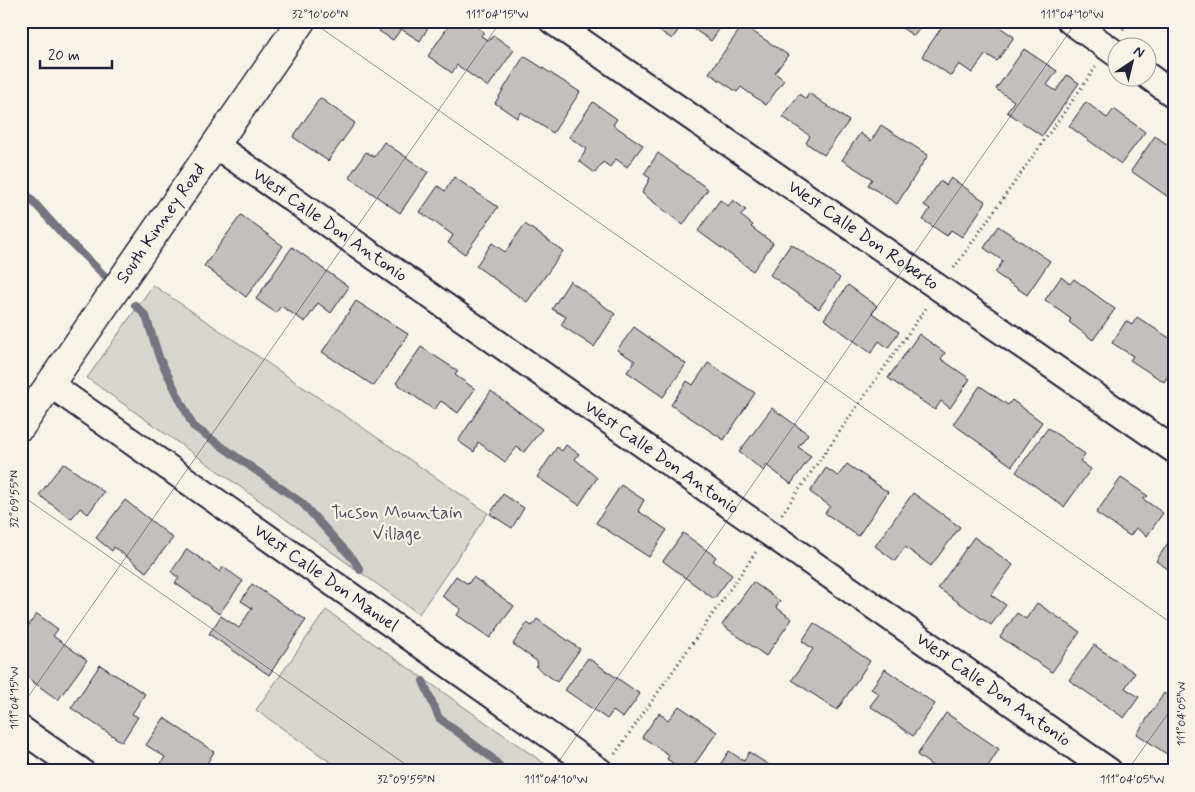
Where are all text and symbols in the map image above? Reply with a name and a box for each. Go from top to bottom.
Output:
text: 32°10'00"N [292,7,348,23]
text: 111°04'15"W [466,7,529,23]
text: 111°04'10"W [1040,7,1104,23]
scale bar [40,38,112,70]
north arrow [1108,38,1158,88]
text: N [1130,42,1148,62]
text: 20 m [48,46,80,66]
street label: South Kinney Road [111,159,211,289]
street label: West Calle Don Antonio [247,163,412,288]
street label: West Calle Don Roberto [783,175,944,296]
street label: West Calle Don Antonio [579,395,744,520]
text: 32°09'55"N [7,470,23,528]
park label: Tucson Mountain Village [331,501,463,546]
street label: West Calle Don Manuel [249,519,403,638]
street label: West Calle Don Antonio [911,627,1075,753]
text: 111°04'15"W [7,666,23,729]
text: 111°04'05"W [1174,682,1190,746]
text: 32°09'55"N [377,772,435,788]
text: 111°04'10"W [524,772,588,788]
text: 111°04'05"W [1100,772,1164,788]

